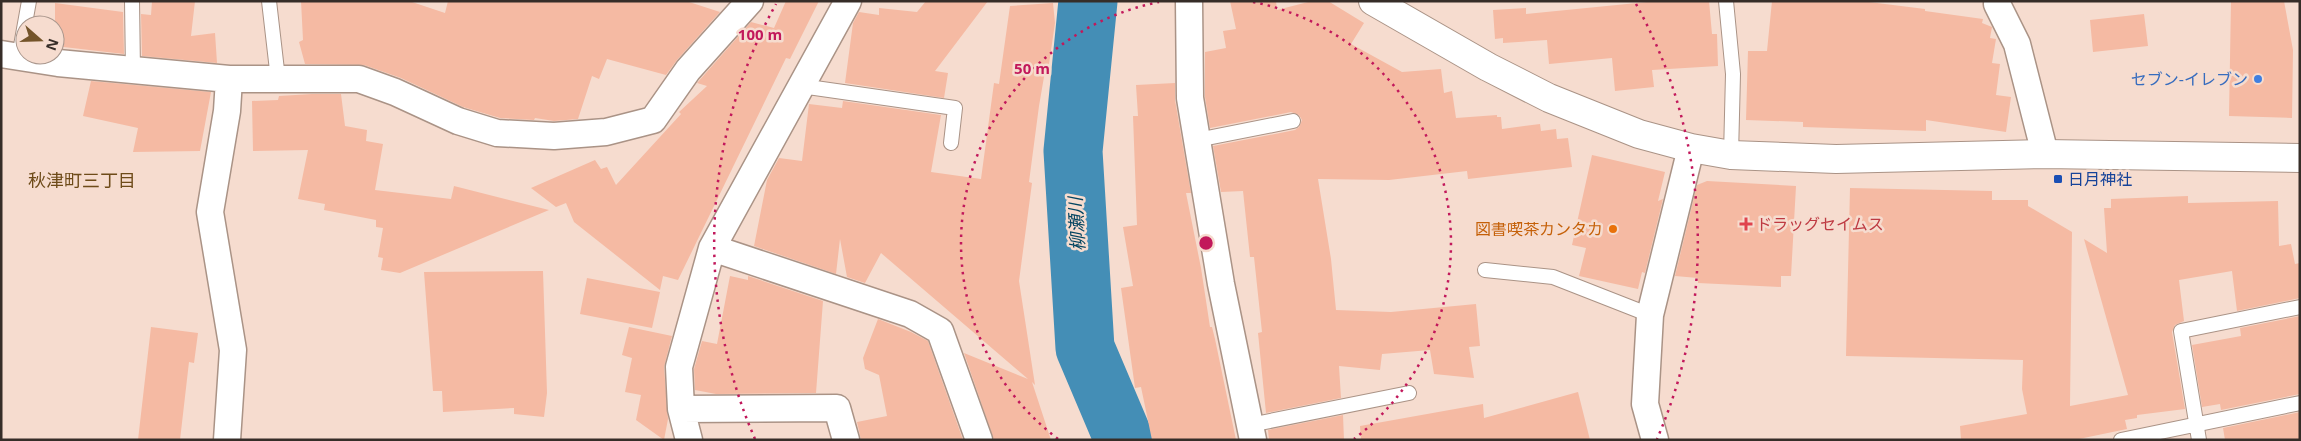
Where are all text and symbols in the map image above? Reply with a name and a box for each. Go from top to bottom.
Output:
north arrow [15,15,65,65]
text: 100 m [738,24,782,44]
text: N [42,36,64,53]
text: 50 m [1014,58,1050,78]
place label: セブン-イレブン [2131,68,2248,90]
marker: セブン-イレブン [2252,73,2264,85]
district label: 秋津町三丁目 [28,168,136,192]
place label: 日月神社 [2068,168,2132,190]
marker: 日月神社 [2052,173,2064,185]
water label: 柳瀬川 [1063,194,1089,252]
place label: ドラッグセイムス [1756,213,1884,235]
place label: 図書喫茶カンタカ [1475,218,1603,240]
marker: ドラッグセイムス [1740,218,1752,230]
marker: 図書喫茶カンタカ [1607,223,1619,235]
centre of rings [1197,234,1215,252]

